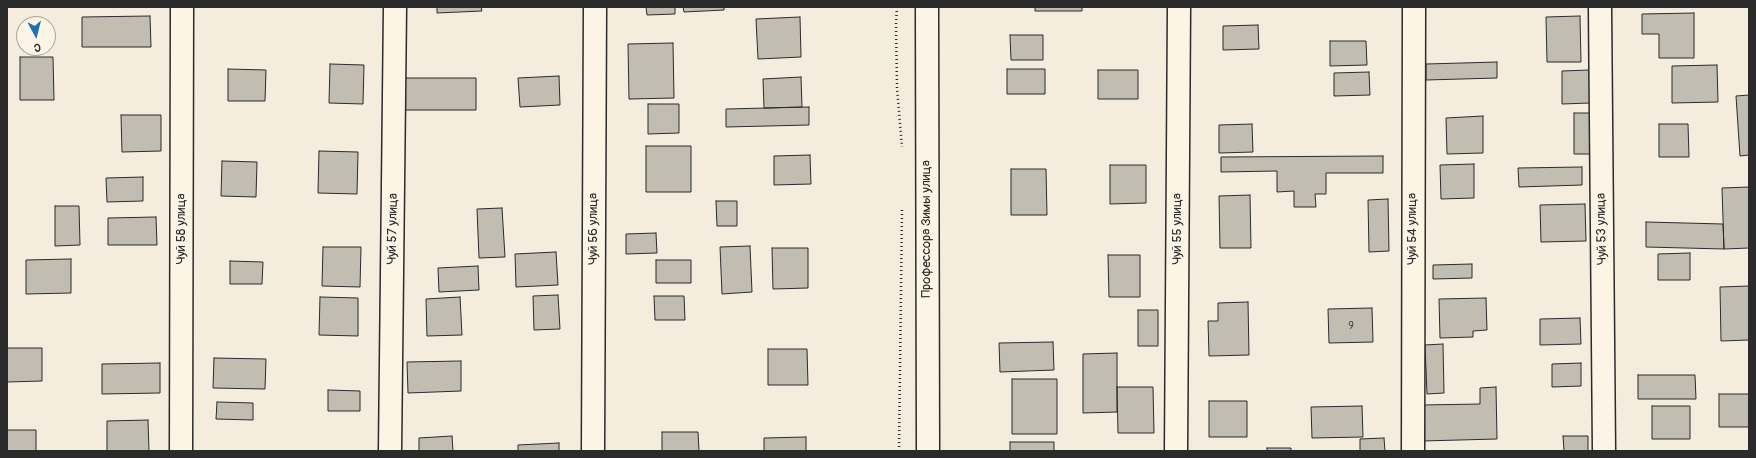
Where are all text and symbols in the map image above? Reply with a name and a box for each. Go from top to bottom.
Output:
north arrow [16,16,56,56]
text: С [33,41,42,54]
street label: Профессора Зимы улица [919,160,935,298]
street label: Чуй 58 улица [174,193,190,265]
street label: Чуй 57 улица [385,193,401,265]
street label: Чуй 56 улица [586,193,602,265]
street label: Чуй 55 улица [1170,193,1186,265]
street label: Чуй 54 улица [1405,193,1421,265]
street label: Чуй 53 улица [1594,193,1610,265]
house number: 9 [1348,319,1354,333]

